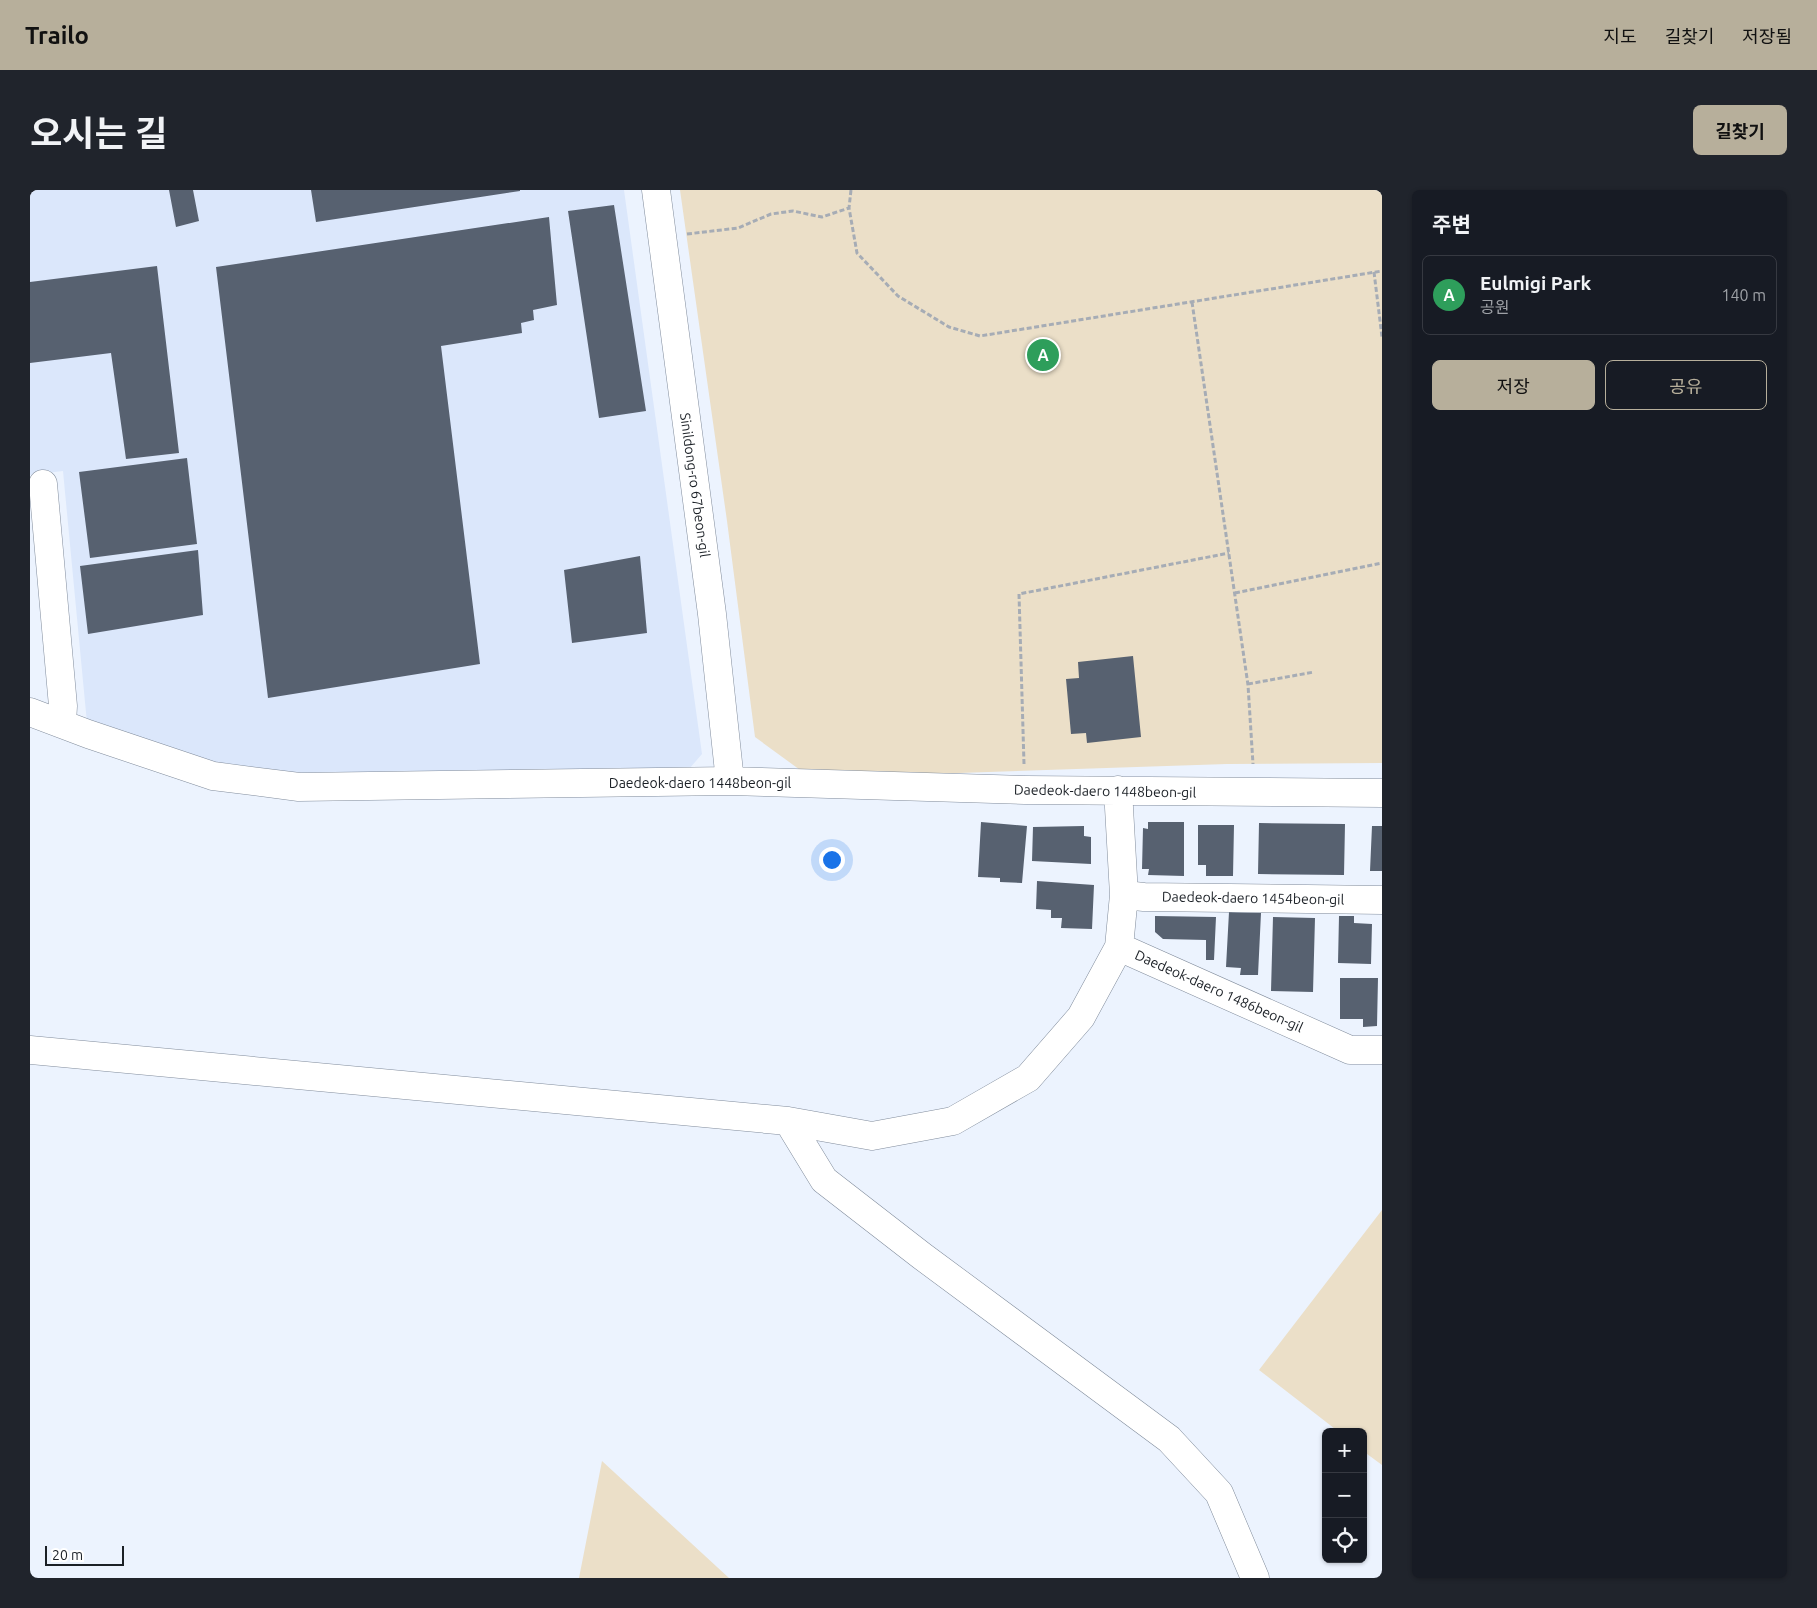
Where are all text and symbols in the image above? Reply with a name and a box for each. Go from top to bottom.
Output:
text: Trailo [25,22,89,49]
text: 지도 [1604,26,1637,46]
text: 길찾기 [1665,26,1714,46]
text: 저장됨 [1742,26,1792,46]
button: 길찾기 [1693,105,1787,155]
text: 오시는 길 [30,113,167,153]
text: 주변 [1432,212,1471,236]
text: Eulmigi Park [1480,272,1591,294]
text: A [1443,286,1455,304]
text: 140 m [1721,286,1766,304]
text: 공원 [1480,298,1509,316]
pin: A [1027,336,1059,374]
button: 저장 [1432,360,1595,410]
button: 공유 [1605,360,1767,410]
street label: Sinildong-ro 67beon-gil [677,412,713,559]
street label: Daedeok-daero 1448beon-gil [609,775,792,791]
street label: Daedeok-daero 1448beon-gil [1014,781,1197,801]
your location [819,847,845,873]
street label: Daedeok-daero 1454beon-gil [1162,888,1345,908]
street label: Daedeok-daero 1486beon-gil [1132,947,1306,1036]
map controls [1322,1428,1367,1563]
button: + [1322,1428,1367,1473]
button: − [1322,1473,1367,1518]
button: locate [1322,1518,1367,1563]
scale bar [45,1543,124,1566]
text: 20 m [52,1547,83,1563]

